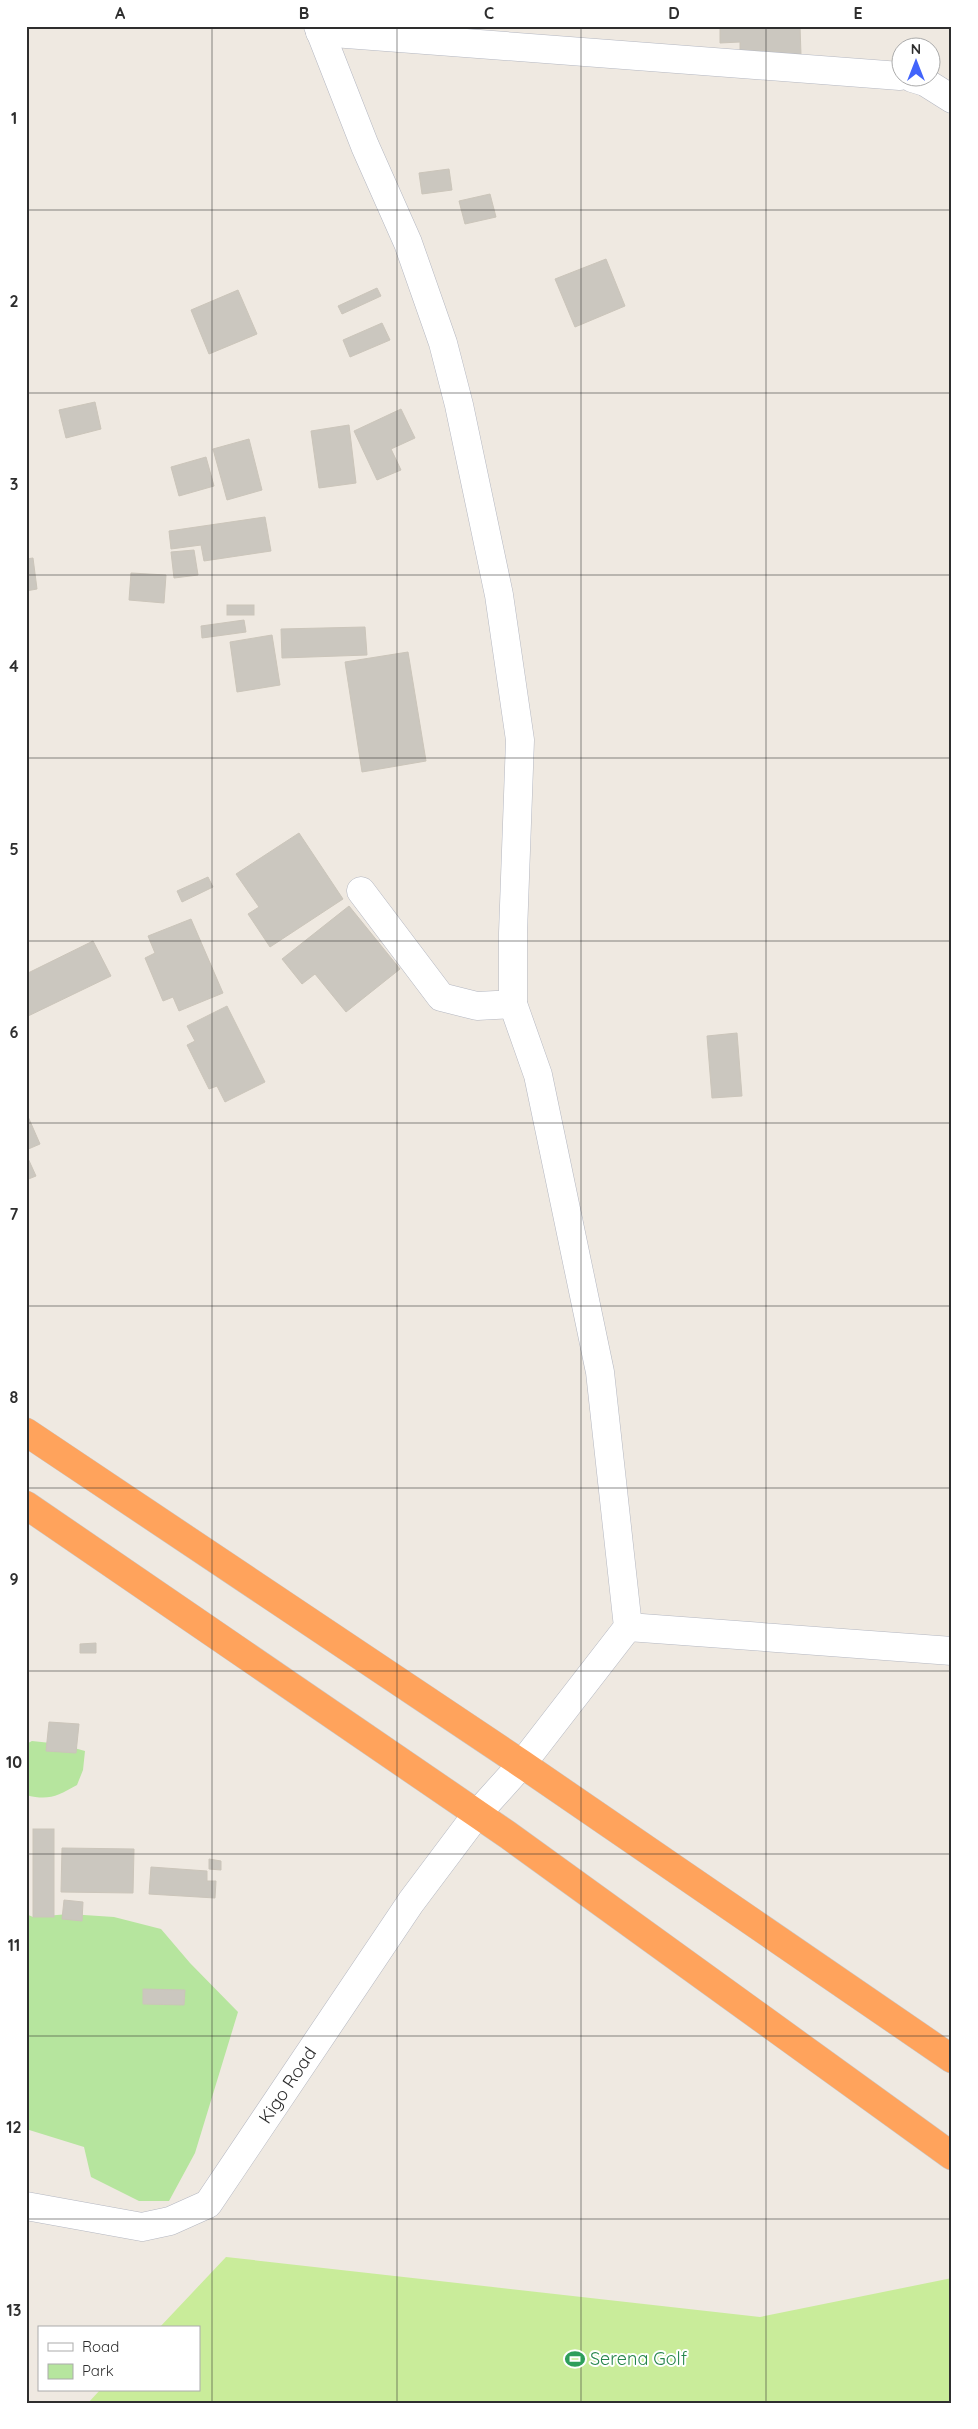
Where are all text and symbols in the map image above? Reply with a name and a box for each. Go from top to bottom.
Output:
text: A [115,3,126,23]
text: B [299,3,309,23]
text: C [484,3,494,23]
text: D [668,3,680,23]
text: E [853,3,863,23]
north arrow [890,38,940,88]
text: N [911,40,921,58]
text: 1 [11,108,17,128]
text: 2 [9,291,19,311]
text: 3 [10,474,18,494]
text: 4 [9,656,19,676]
text: 5 [9,839,19,859]
text: 6 [10,1022,19,1042]
text: 7 [10,1204,19,1224]
text: 8 [10,1387,19,1407]
text: 9 [9,1569,19,1589]
text: 10 [6,1752,22,1772]
text: 11 [8,1935,20,1955]
street label: Kigo Road [253,2042,321,2128]
text: 12 [6,2117,22,2137]
text: 13 [7,2300,21,2320]
legend [38,2326,200,2392]
text: Road [82,2337,119,2356]
place label: Serena Golf [590,2347,688,2370]
sports icon: Serena Golf [564,2348,586,2370]
text: Park [82,2361,114,2380]

